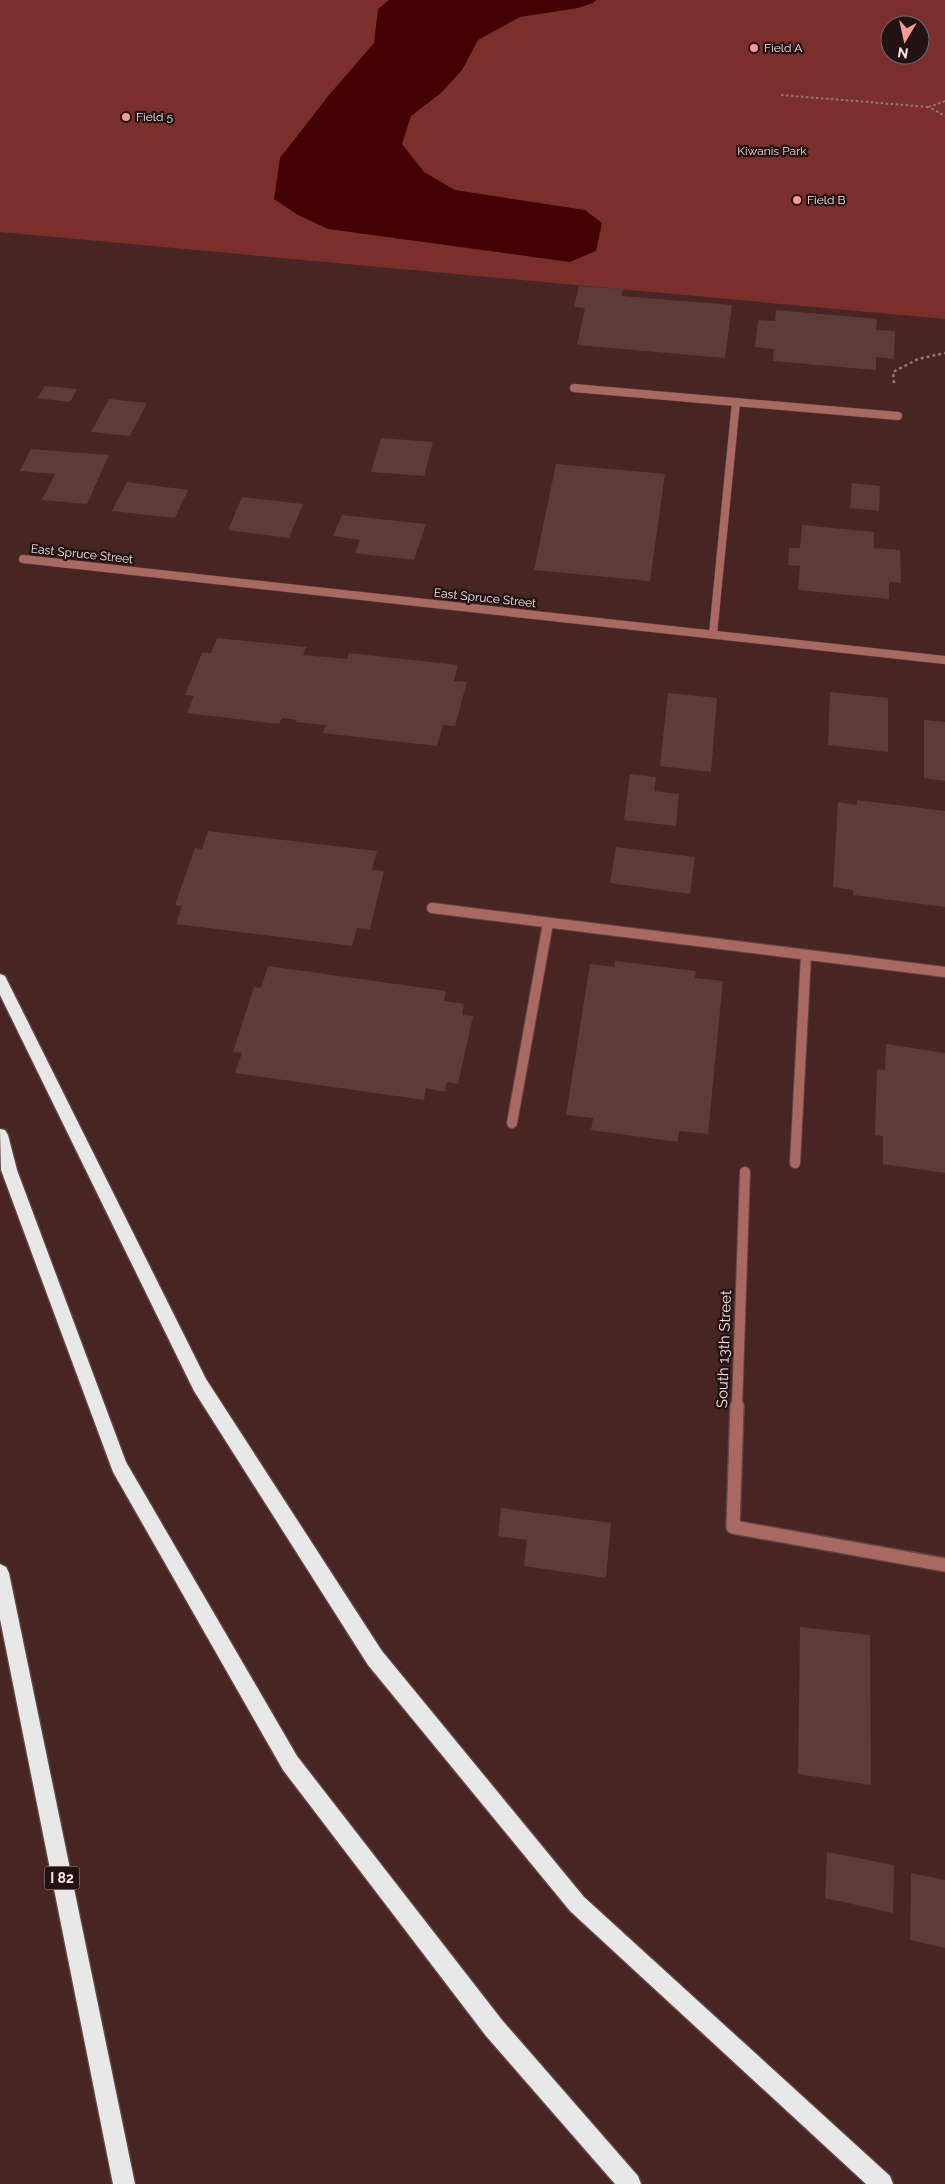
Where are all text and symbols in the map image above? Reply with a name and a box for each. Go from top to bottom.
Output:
north arrow [880,15,930,65]
place label: Field A [764,41,802,55]
marker: Field A [748,42,760,54]
text: N [896,44,909,62]
place label: Field 5 [136,110,174,124]
marker: Field 5 [120,111,132,123]
park label: Kiwanis Park [737,144,807,158]
place label: Field B [807,193,846,207]
marker: Field B [791,194,803,206]
street label: East Spruce Street [30,542,134,566]
street label: East Spruce Street [433,586,537,610]
street label: South 13th Street [713,1290,735,1408]
road number: I 82 [44,1866,80,1890]

